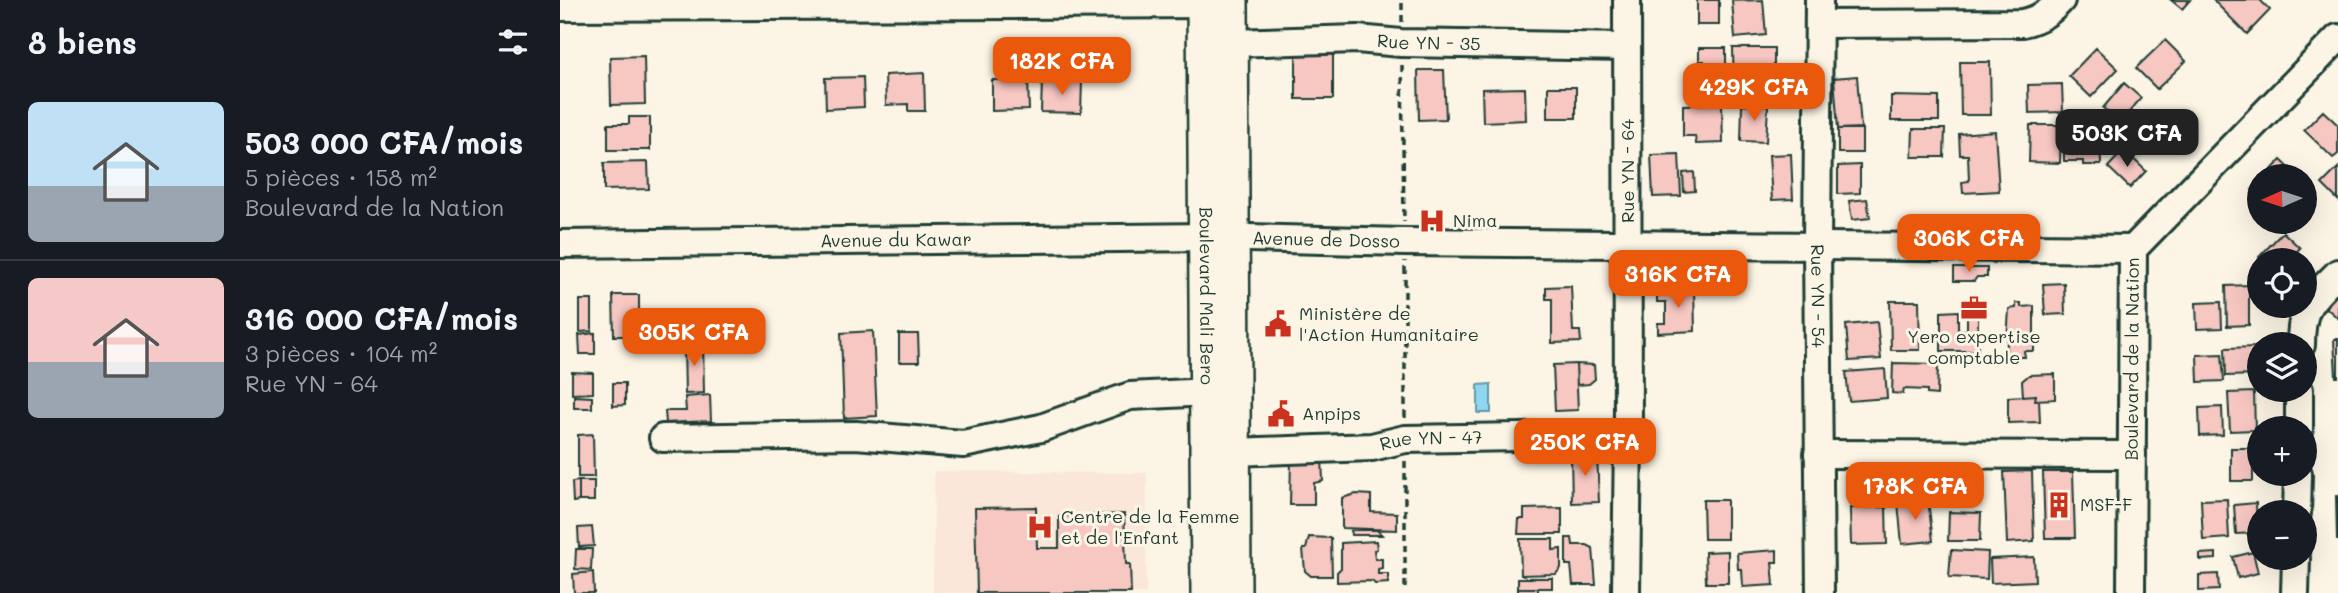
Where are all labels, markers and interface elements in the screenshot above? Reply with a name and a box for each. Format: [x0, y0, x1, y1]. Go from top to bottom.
text: 8 biens [28, 22, 137, 62]
icon: filters [494, 23, 532, 61]
street label: Rue YN - 35 [1376, 28, 1481, 55]
pin: 182K CFA [990, 38, 1134, 97]
text: 182K CFA [1009, 45, 1115, 75]
pin: 429K CFA [1682, 64, 1826, 123]
text: 429K CFA [1699, 71, 1809, 101]
pin: 503K CFA [2055, 110, 2199, 169]
text: 503K CFA [2072, 117, 2182, 147]
street label: Rue YN - 64 [1615, 119, 1639, 223]
text: 503 000 CFA/mois [245, 122, 524, 162]
icon: home [84, 130, 168, 214]
text: 5 pièces · 158 m² [245, 162, 437, 192]
north arrow [2247, 164, 2317, 234]
map controls [2247, 164, 2317, 570]
text: Boulevard de la Nation [245, 192, 504, 222]
hospital icon: Nima [1417, 206, 1447, 236]
street label: Boulevard Mali Bero [1194, 207, 1220, 385]
place label: Nima [1453, 208, 1497, 232]
pin: 306K CFA [1897, 215, 2041, 274]
text: 306K CFA [1913, 222, 2025, 252]
street label: Avenue de Dosso [1252, 225, 1400, 253]
street label: Avenue du Kawar [820, 227, 972, 252]
street label: Rue YN - 54 [1806, 244, 1831, 348]
button: locate [2247, 248, 2317, 318]
pin: 316K CFA [1606, 250, 1750, 310]
street label: Boulevard de la Nation [2119, 257, 2144, 461]
text: 316K CFA [1625, 258, 1731, 288]
office icon: Yero expertise comptable [1959, 293, 1989, 323]
text: 316 000 CFA/mois [245, 298, 518, 338]
place label: Ministère de l'Action Humanitaire [1299, 301, 1479, 346]
icon: home [84, 306, 168, 390]
pin: 305K CFA [622, 308, 766, 368]
public building icon: Ministère de l'Action Humanitaire [1263, 309, 1293, 339]
text: 305K CFA [639, 316, 749, 346]
place label: Yero expertise comptable [1907, 324, 2041, 369]
button: layers [2247, 332, 2317, 402]
text: 3 pièces · 104 m² [245, 338, 437, 368]
text: Rue YN - 64 [245, 368, 378, 398]
public building icon: Anpips [1266, 399, 1296, 429]
place label: Anpips [1302, 401, 1361, 425]
button: + [2247, 416, 2317, 486]
pin: 250K CFA [1513, 419, 1657, 478]
street label: Rue YN - 47 [1377, 425, 1483, 456]
text: 250K CFA [1530, 426, 1640, 456]
pin: 178K CFA [1843, 462, 1987, 522]
text: 178K CFA [1862, 470, 1968, 500]
building icon: MSF-F [2044, 490, 2074, 520]
place label: MSF-F [2080, 492, 2132, 516]
button: − [2247, 500, 2317, 570]
place label: Centre de la Femme et de l'Enfant [1061, 504, 1240, 549]
hospital icon: Centre de la Femme et de l'Enfant [1025, 512, 1055, 542]

